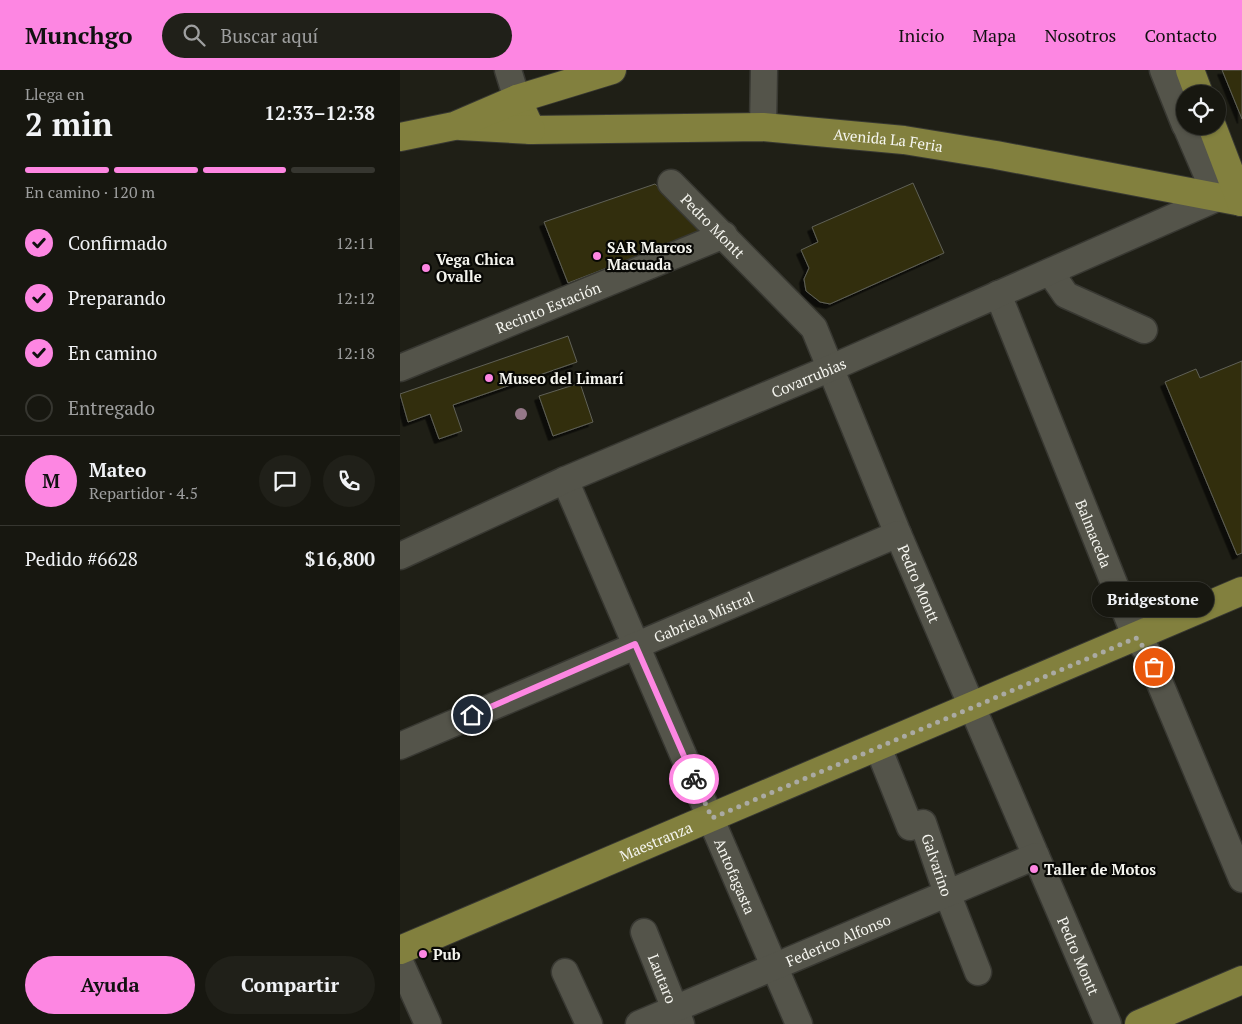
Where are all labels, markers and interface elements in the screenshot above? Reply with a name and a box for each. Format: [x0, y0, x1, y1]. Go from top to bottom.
search box [162, 13, 512, 58]
text: Munchgo [25, 19, 132, 51]
icon: search [180, 21, 208, 49]
text: Buscar aquí [220, 23, 318, 48]
text: Inicio [898, 23, 944, 47]
text: Mapa [972, 23, 1016, 47]
text: Nosotros [1044, 23, 1116, 47]
text: Contacto [1144, 23, 1217, 47]
text: Llega en [25, 83, 85, 105]
map controls [1176, 85, 1226, 135]
button: locate [1176, 85, 1226, 135]
text: 12:33–12:38 [264, 100, 375, 125]
text: 2 min [25, 103, 113, 145]
street label: Avenida La Feria [833, 124, 945, 156]
text: En camino · 120 m [25, 181, 155, 203]
street label: Pedro Montt [677, 189, 750, 263]
icon: check [25, 229, 53, 257]
text: Confirmado [68, 230, 167, 255]
text: 12:11 [336, 232, 375, 254]
place label: SAR Marcos Macuada [607, 237, 693, 274]
place label: Vega Chica Ovalle [436, 249, 515, 286]
marker: SAR Marcos Macuada [591, 250, 603, 262]
marker: Vega Chica Ovalle [420, 262, 432, 274]
street label: Recinto Estación [492, 277, 604, 338]
icon: check [25, 284, 53, 312]
text: Preparando [68, 285, 166, 310]
text: 12:12 [336, 287, 375, 309]
icon: check [25, 339, 53, 367]
text: En camino [68, 340, 157, 365]
text: 12:18 [336, 342, 375, 364]
street label: Covarrubias [768, 353, 849, 402]
place label: Museo del Limarí [499, 368, 624, 388]
marker: Museo del Limarí [483, 372, 495, 384]
text: Entregado [68, 395, 155, 420]
button: chat [259, 455, 311, 507]
button: phone [323, 455, 375, 507]
text: Mateo [89, 457, 146, 482]
text: M [42, 468, 60, 493]
text: Repartidor · 4.5 [89, 482, 198, 504]
street label: Balmaceda [1071, 496, 1117, 571]
street label: Pedro Montt [894, 541, 945, 626]
text: Pedido #6628 [25, 546, 138, 571]
text: $16,800 [305, 546, 375, 571]
callout: Bridgestone [1093, 582, 1215, 617]
street label: Gabriela Mistral [650, 587, 757, 647]
text: Bridgestone [1107, 588, 1199, 610]
pin [1133, 646, 1175, 688]
icon: bag [1140, 653, 1168, 681]
pin [451, 694, 493, 736]
icon: home [458, 701, 486, 729]
courier [669, 754, 719, 804]
icon: bike [680, 765, 708, 793]
street label: Maestranza [616, 816, 696, 865]
street label: Galvarino [917, 831, 957, 899]
street label: Antofagasta [710, 835, 761, 917]
place label: Taller de Motos [1044, 859, 1156, 879]
marker: Taller de Motos [1028, 863, 1040, 875]
street label: Federico Alfonso [782, 909, 893, 971]
street label: Pedro Montt [1053, 913, 1105, 998]
place label: Pub [433, 944, 461, 964]
marker: Pub [417, 948, 429, 960]
street label: Lautaro [644, 951, 682, 1006]
button: Ayuda [25, 956, 195, 1014]
button: Compartir [205, 956, 375, 1014]

